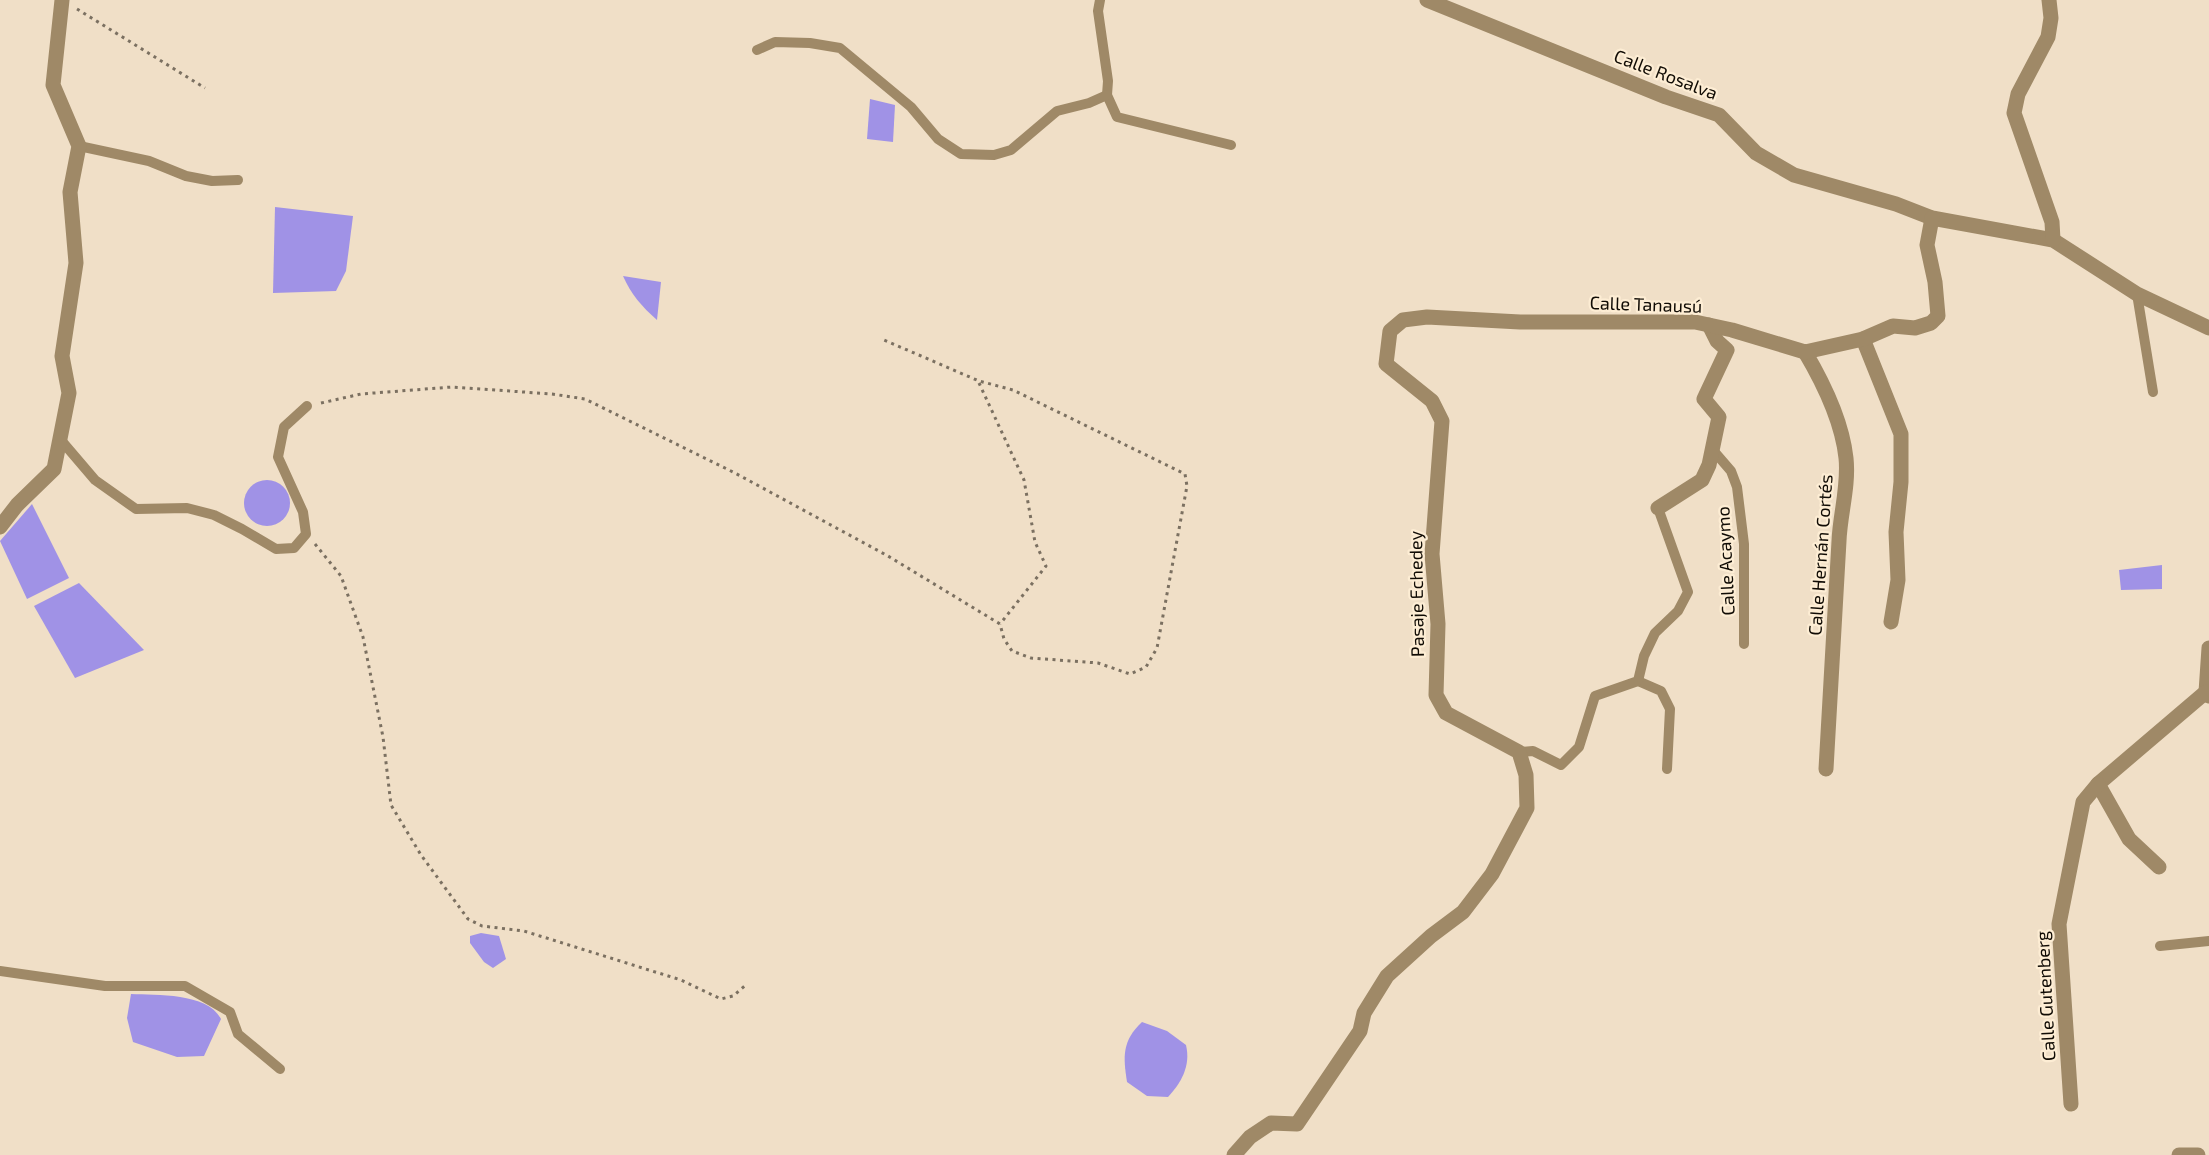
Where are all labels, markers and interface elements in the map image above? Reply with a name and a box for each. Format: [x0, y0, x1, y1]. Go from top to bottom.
street label: Calle Rosalva [1611, 44, 1721, 104]
street label: Calle Tanausú [1589, 291, 1703, 317]
street label: Calle Hernán Cortés [1803, 474, 1837, 636]
street label: Calle Acaymo [1711, 506, 1739, 616]
street label: Pasaje Echedey [1404, 530, 1428, 657]
street label: Calle Gutenberg [2031, 930, 2059, 1062]

